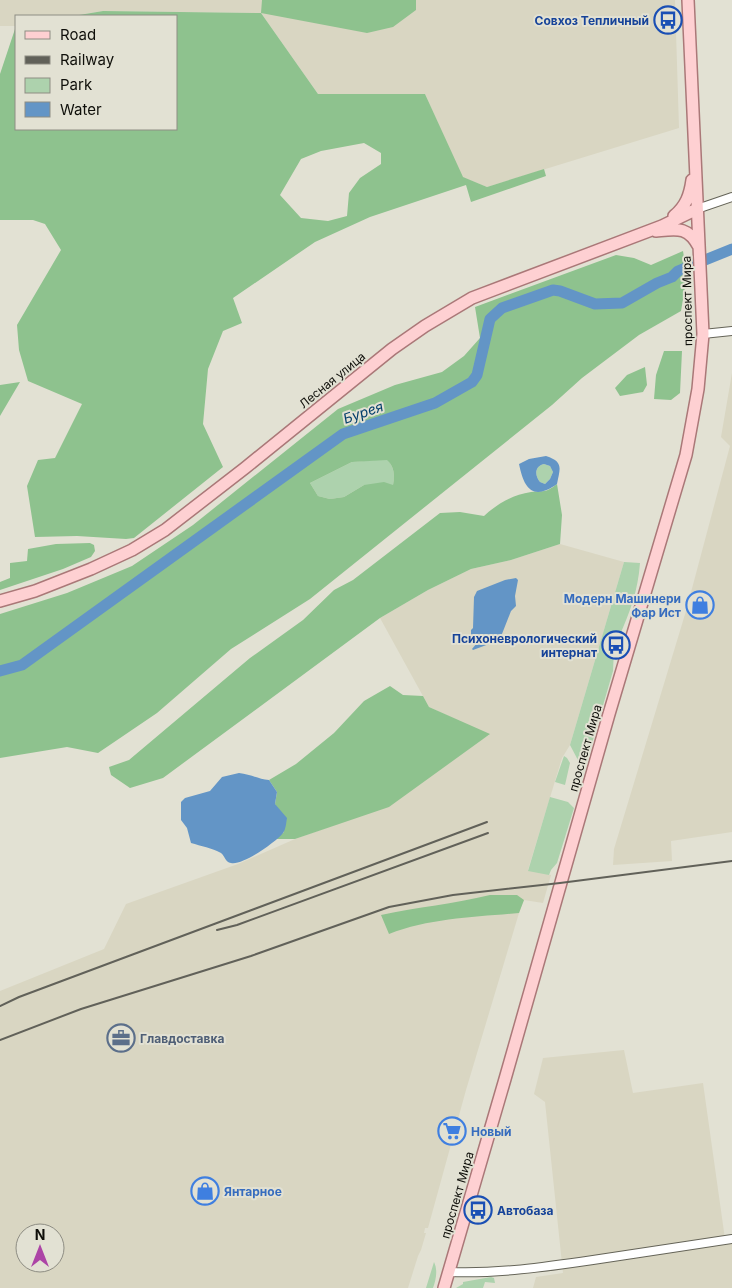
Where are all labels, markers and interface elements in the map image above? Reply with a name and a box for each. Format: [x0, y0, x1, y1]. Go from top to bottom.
bus stop icon: Совхоз Тепличный [653, 5, 683, 35]
place label: Совхоз Тепличный [535, 13, 649, 28]
legend [15, 15, 178, 130]
text: Road [60, 25, 96, 44]
text: Railway [60, 50, 115, 69]
text: Park [60, 75, 93, 94]
text: Water [60, 100, 102, 119]
street label: проспект Мира [679, 256, 695, 346]
street label: Лесная улица [296, 349, 368, 411]
water label: Бурея [341, 397, 386, 427]
shop icon: Модерн Машинери Фар Ист [685, 590, 715, 620]
place label: Модерн Машинери Фар Ист [564, 591, 681, 620]
bus stop icon: Психоневрологический интернат [601, 630, 631, 660]
place label: Психоневрологический интернат [452, 631, 597, 660]
street label: проспект Мира [565, 703, 605, 793]
office icon: Главдоставка [106, 1023, 136, 1053]
place label: Главдоставка [140, 1031, 224, 1046]
supermarket icon: Новый [437, 1116, 467, 1146]
place label: Новый [471, 1124, 511, 1139]
street label: проспект Мира [437, 1150, 477, 1240]
shop icon: Янтарное [190, 1176, 220, 1206]
place label: Янтарное [224, 1184, 282, 1199]
bus stop icon: Автобаза [463, 1195, 493, 1225]
place label: Автобаза [497, 1203, 554, 1218]
north arrow [15, 1223, 65, 1273]
text: N [35, 1226, 45, 1243]

